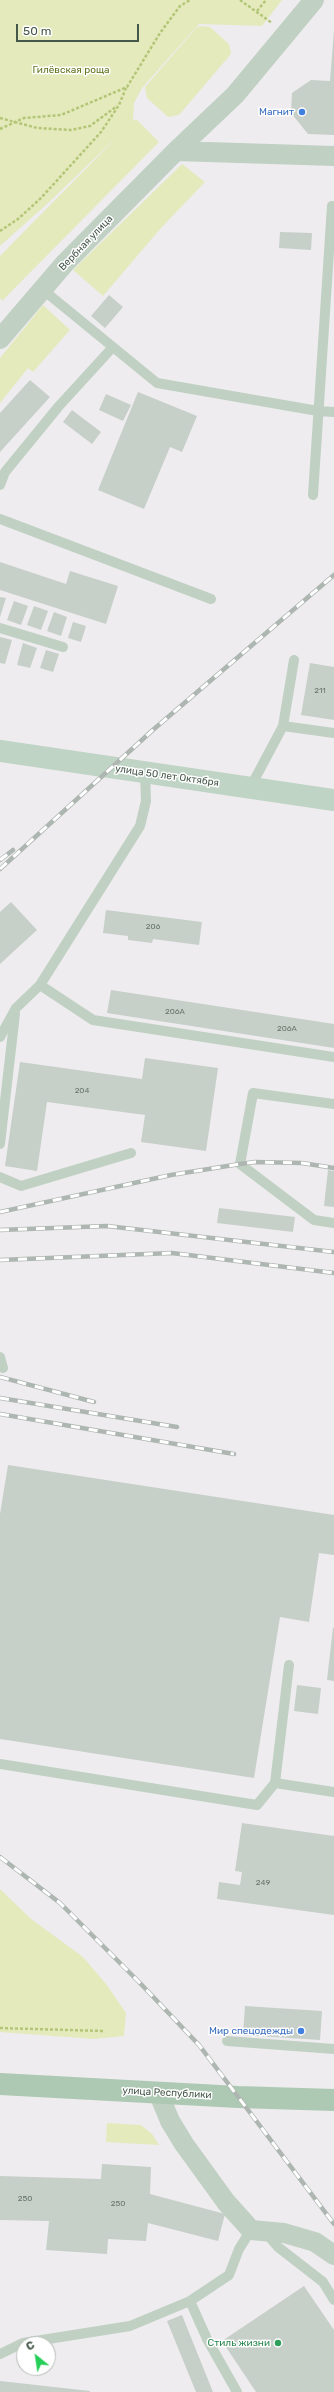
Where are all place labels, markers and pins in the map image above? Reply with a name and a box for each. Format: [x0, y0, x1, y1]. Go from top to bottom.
place label: Магнит [259, 106, 294, 118]
marker: Магнит [297, 107, 307, 117]
place label: Мир спецодежды [209, 2025, 293, 2037]
marker: Мир спецодежды [296, 2026, 306, 2036]
place label: Стиль жизни [207, 2337, 270, 2349]
marker: Стиль жизни [273, 2338, 283, 2348]

